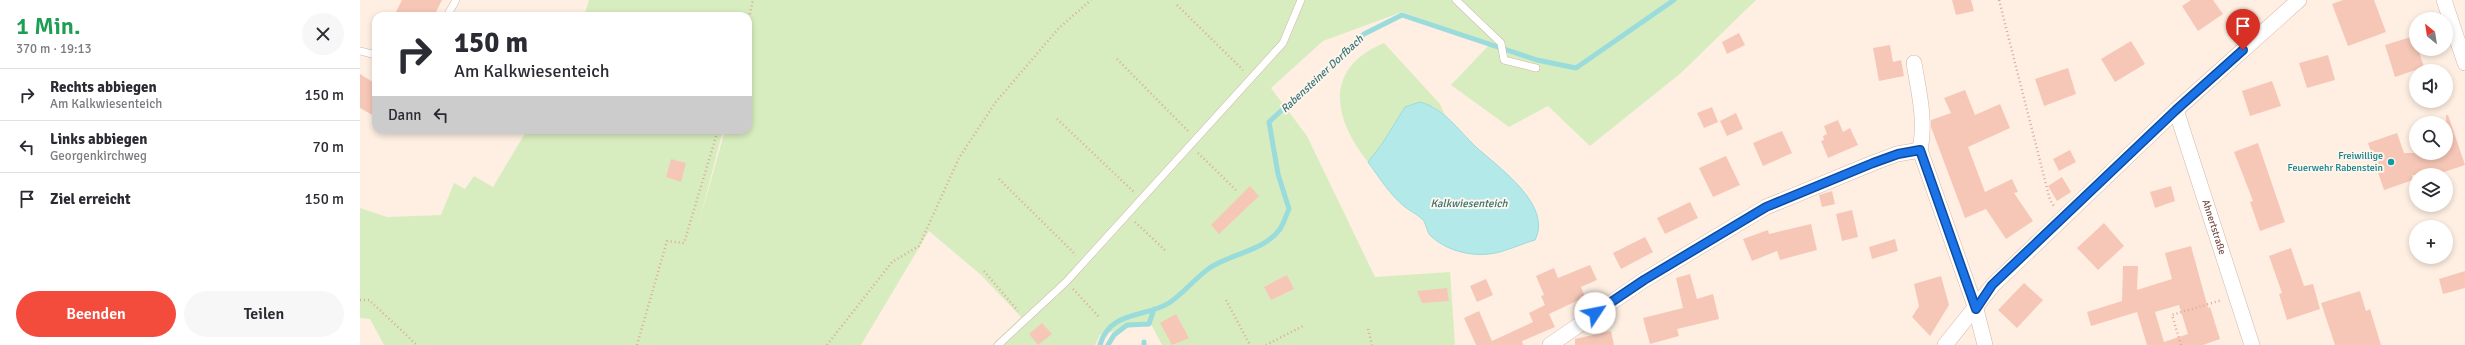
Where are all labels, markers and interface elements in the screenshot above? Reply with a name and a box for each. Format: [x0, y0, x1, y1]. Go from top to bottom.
pin [2226, 9, 2260, 50]
text: 1 Min. [16, 11, 81, 41]
north arrow [2409, 12, 2453, 56]
map controls [2409, 12, 2453, 264]
button: close [302, 13, 344, 55]
icon: arrive [2232, 15, 2254, 37]
text: 150 m [454, 26, 528, 60]
icon: right [388, 28, 440, 80]
water label: Rabensteiner Dorfbach [1278, 32, 1367, 116]
text: 370 m · 19:13 [16, 41, 92, 57]
text: Am Kalkwiesenteich [454, 60, 610, 82]
button: sound [2409, 64, 2453, 108]
text: Rechts abbiegen [50, 78, 157, 96]
icon: right [16, 84, 38, 106]
text: 150 m [304, 86, 344, 104]
text: Am Kalkwiesenteich [50, 96, 162, 112]
icon: left [430, 104, 452, 126]
text: Dann [388, 106, 422, 124]
button: search [2409, 116, 2453, 160]
text: Links abbiegen [50, 130, 147, 148]
icon: left [16, 136, 38, 158]
text: 70 m [313, 138, 344, 156]
text: Georgenkirchweg [50, 148, 147, 164]
place label: Freiwillige Feuerwehr Rabenstein [2288, 150, 2383, 174]
marker: Freiwillige Feuerwehr Rabenstein [2386, 157, 2396, 167]
button: layers [2409, 168, 2453, 212]
icon: arrive [16, 188, 38, 210]
text: Ziel erreicht [50, 190, 131, 208]
text: 150 m [304, 190, 344, 208]
water label: Kalkwiesenteich [1430, 197, 1509, 210]
street label: Ahnertstraße [2199, 198, 2228, 256]
button: + [2409, 220, 2453, 264]
button: Beenden [16, 291, 176, 337]
button: Teilen [184, 291, 344, 337]
position arrow [1574, 292, 1616, 334]

